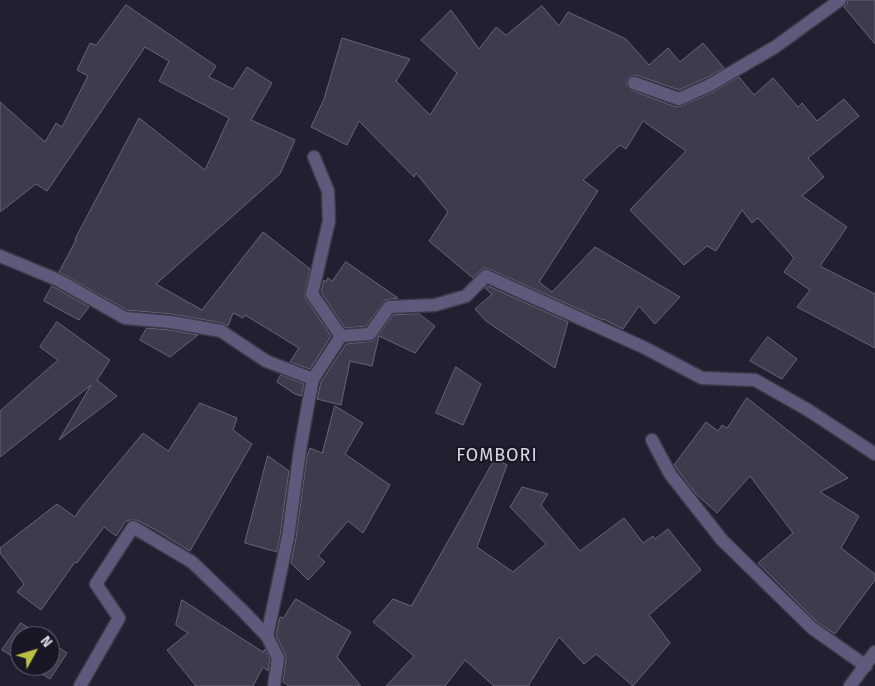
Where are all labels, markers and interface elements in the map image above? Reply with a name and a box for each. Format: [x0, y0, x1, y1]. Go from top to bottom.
district label: FOMBORI [455, 445, 539, 467]
north arrow [10, 626, 60, 676]
text: N [37, 633, 56, 651]

